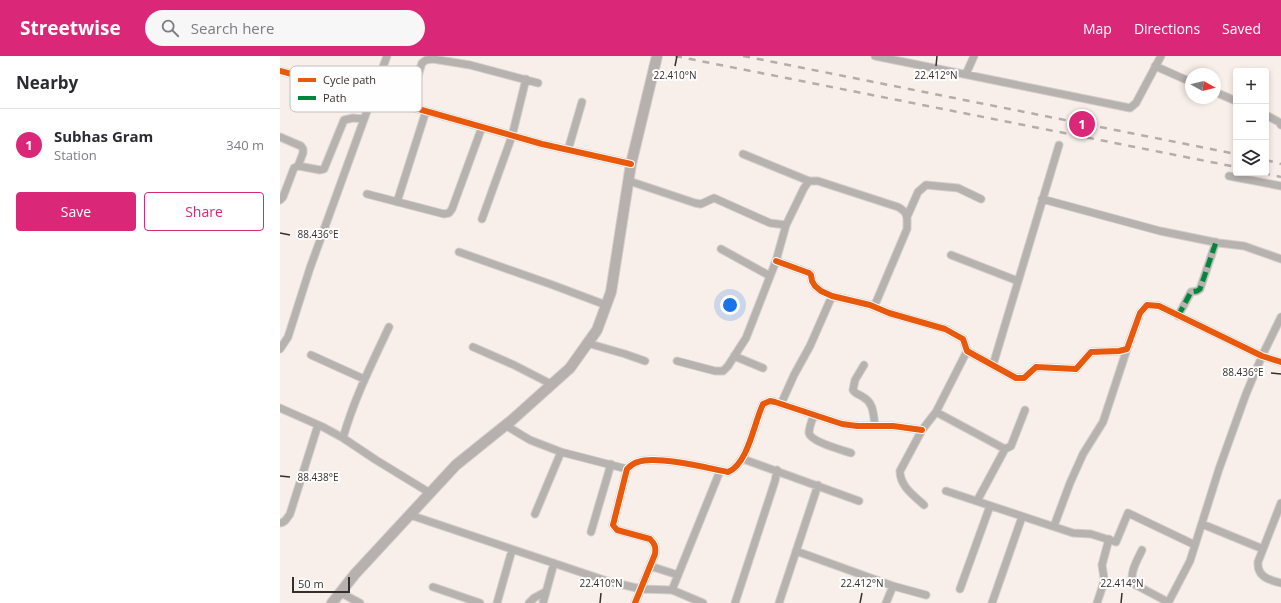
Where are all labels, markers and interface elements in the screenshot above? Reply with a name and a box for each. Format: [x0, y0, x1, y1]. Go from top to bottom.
search box [145, 10, 425, 46]
text: Streetwise [20, 15, 121, 41]
icon: search [159, 17, 181, 39]
text: Search here [191, 18, 274, 38]
text: Map [1083, 19, 1112, 38]
text: Directions [1134, 19, 1200, 38]
text: Saved [1222, 19, 1261, 38]
legend [290, 66, 422, 112]
text: 22.410°N [653, 68, 697, 82]
text: 22.412°N [914, 68, 958, 82]
north arrow [1185, 68, 1221, 104]
map controls [1233, 68, 1269, 176]
button: + [1233, 68, 1269, 104]
text: Nearby [16, 71, 78, 94]
text: Cycle path [323, 72, 376, 87]
text: Path [323, 90, 346, 105]
button: − [1233, 104, 1269, 140]
pin: 1 [1069, 109, 1095, 139]
text: Subhas Gram [54, 126, 153, 146]
text: 1 [25, 136, 33, 154]
text: 340 m [226, 136, 264, 154]
button: layers [1233, 140, 1269, 176]
text: Station [54, 146, 97, 164]
button: Save [16, 192, 136, 231]
button: Share [144, 192, 264, 231]
text: 88.436°E [297, 227, 339, 241]
your location [720, 295, 740, 315]
text: 88.436°E [1222, 365, 1264, 379]
text: 88.438°E [297, 470, 339, 484]
scale bar [292, 575, 350, 594]
text: 50 m [298, 576, 324, 591]
text: 22.410°N [579, 576, 623, 590]
text: 22.412°N [840, 576, 884, 590]
text: 22.414°N [1100, 576, 1144, 590]

